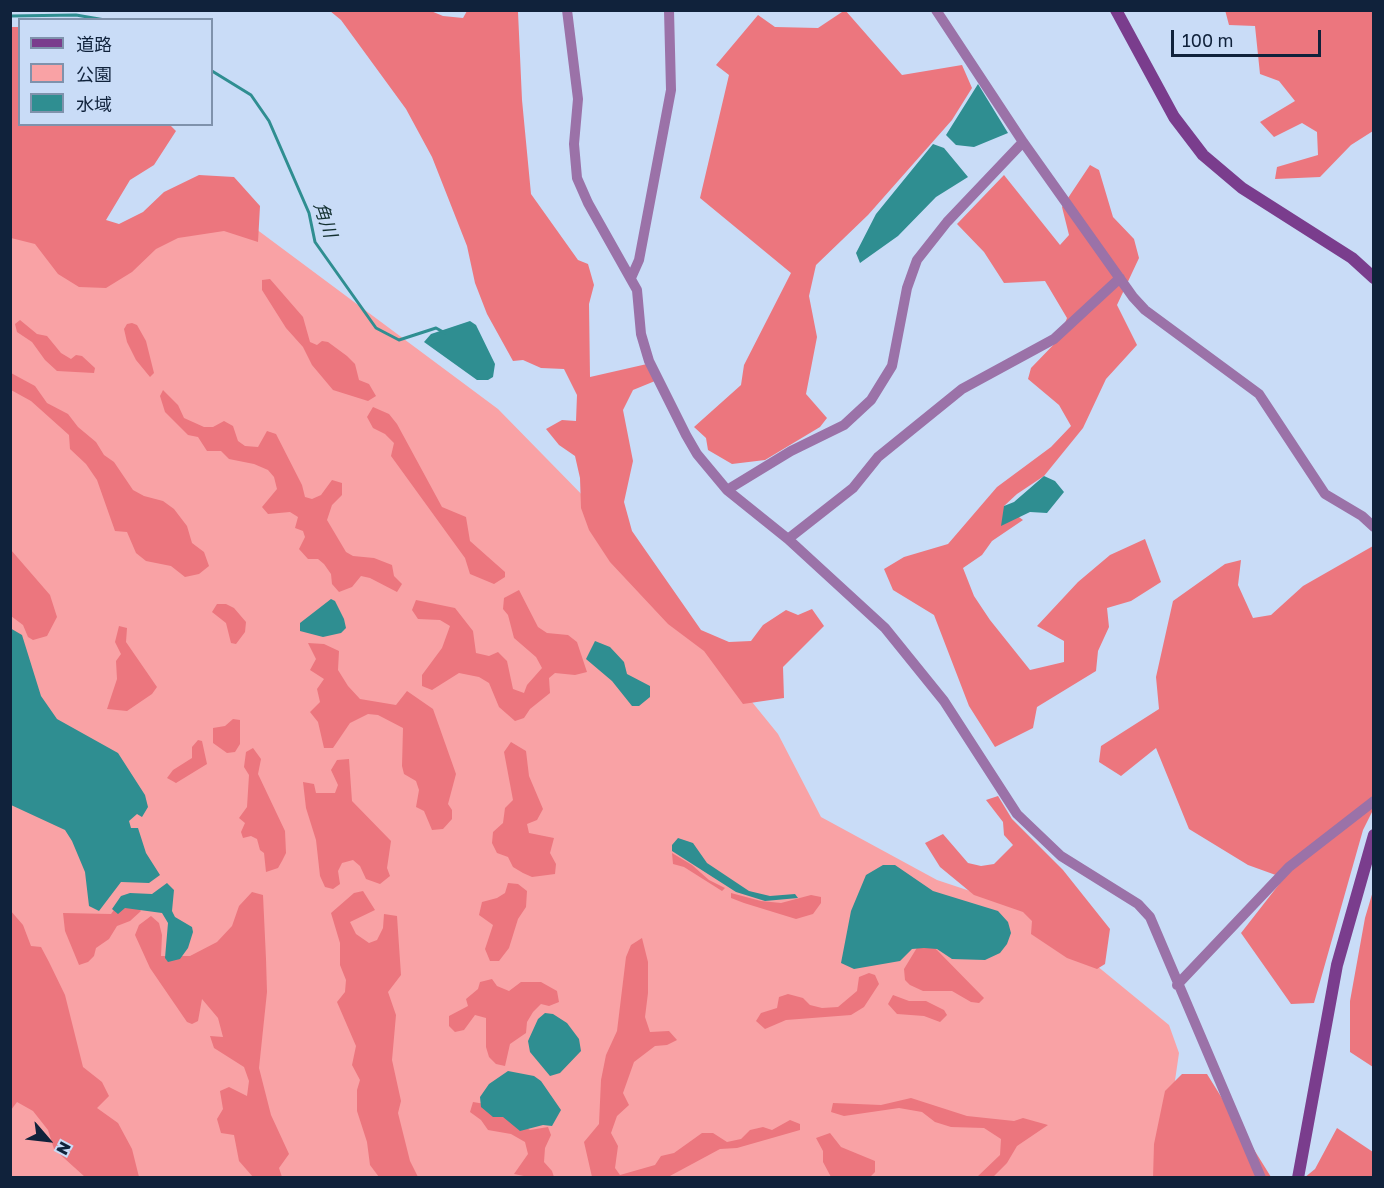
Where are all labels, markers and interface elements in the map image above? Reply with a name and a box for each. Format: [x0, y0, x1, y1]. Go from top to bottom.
legend [18, 18, 213, 126]
scale bar [1174, 18, 1324, 56]
text: 100 m [1182, 29, 1233, 51]
text: 道路 [76, 33, 112, 55]
text: 公園 [76, 63, 112, 85]
text: 水域 [76, 93, 112, 115]
water label: 角川 [309, 199, 341, 241]
north arrow [18, 1110, 78, 1170]
text: N [52, 1138, 76, 1159]

